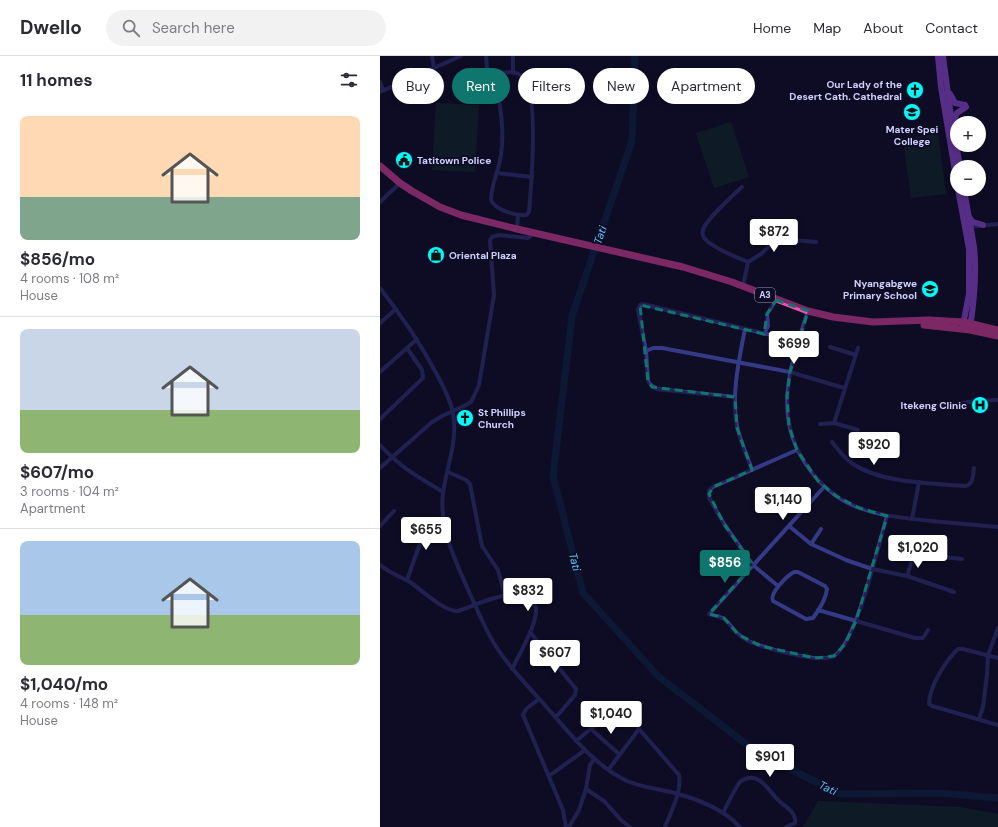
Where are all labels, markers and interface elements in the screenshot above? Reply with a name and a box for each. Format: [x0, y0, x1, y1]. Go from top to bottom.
search box [106, 10, 386, 46]
text: Dwello [20, 15, 82, 40]
icon: search [120, 17, 142, 39]
text: Search here [152, 18, 235, 38]
text: Home [753, 19, 791, 37]
text: Map [813, 19, 841, 37]
text: About [863, 19, 903, 37]
text: Contact [925, 19, 978, 37]
chip: Buy [392, 68, 444, 104]
chip: Rent [452, 68, 510, 104]
chip: Filters [518, 68, 585, 104]
chip: New [593, 68, 649, 104]
chip: Apartment [657, 68, 755, 104]
text: 11 homes [20, 69, 93, 91]
icon: filters [338, 69, 360, 91]
place label: Our Lady of the Desert Cath. Cathedral [789, 78, 902, 103]
church icon: Our Lady of the Desert Cath. Cathedral [905, 80, 925, 100]
school or university icon: Mater Spei College [902, 102, 922, 122]
map controls [950, 116, 986, 196]
button: + [950, 116, 986, 152]
place label: Mater Spei College [886, 123, 939, 148]
icon: home [154, 142, 226, 214]
public building icon: Tatitown Police [394, 150, 414, 170]
place label: Tatitown Police [417, 154, 491, 167]
button: − [950, 160, 986, 196]
pin: $872 [750, 219, 798, 253]
text: $872 [759, 223, 789, 240]
water label: Tati [590, 224, 610, 246]
shop icon: Oriental Plaza [426, 245, 446, 265]
text: $856/mo [20, 248, 95, 270]
place label: Oriental Plaza [449, 249, 517, 262]
text: 4 rooms · 108 m² [20, 270, 119, 287]
place label: Nyangabgwe Primary School [843, 277, 917, 302]
school or university icon: Nyangabgwe Primary School [920, 279, 940, 299]
text: House [20, 287, 58, 304]
road number: A3 [755, 288, 775, 302]
pin: $699 [770, 331, 818, 365]
text: $699 [778, 335, 810, 352]
icon: home [154, 355, 226, 427]
hospital icon: Itekeng Clinic [970, 395, 990, 415]
place label: Itekeng Clinic [900, 399, 967, 412]
place label: St Phillips Church [478, 406, 526, 431]
church icon: St Phillips Church [455, 408, 475, 428]
pin: $920 [850, 432, 898, 466]
text: $920 [858, 436, 890, 453]
text: $607/mo [20, 461, 94, 483]
text: 3 rooms · 104 m² [20, 483, 119, 500]
pin: $1,140 [750, 487, 816, 521]
text: $1,140 [764, 491, 802, 508]
text: Apartment [20, 500, 85, 517]
pin: $655 [402, 517, 450, 551]
text: $655 [410, 521, 442, 538]
pin: $1,020 [885, 535, 951, 569]
text: $1,020 [897, 539, 939, 556]
pin: $856 [701, 550, 749, 584]
water label: Tati [566, 551, 584, 573]
text: $856 [709, 554, 741, 571]
icon: home [154, 567, 226, 639]
pin: $832 [504, 578, 552, 612]
text: $832 [512, 582, 544, 599]
pin: $607 [531, 640, 579, 674]
text: $607 [539, 644, 571, 661]
text: $1,040/mo [20, 673, 108, 695]
text: 4 rooms · 148 m² [20, 695, 118, 712]
pin: $1,040 [578, 701, 644, 735]
text: $1,040 [590, 705, 632, 722]
text: House [20, 712, 58, 729]
pin: $901 [746, 744, 794, 778]
text: $901 [755, 748, 785, 765]
water label: Tati [817, 778, 840, 798]

